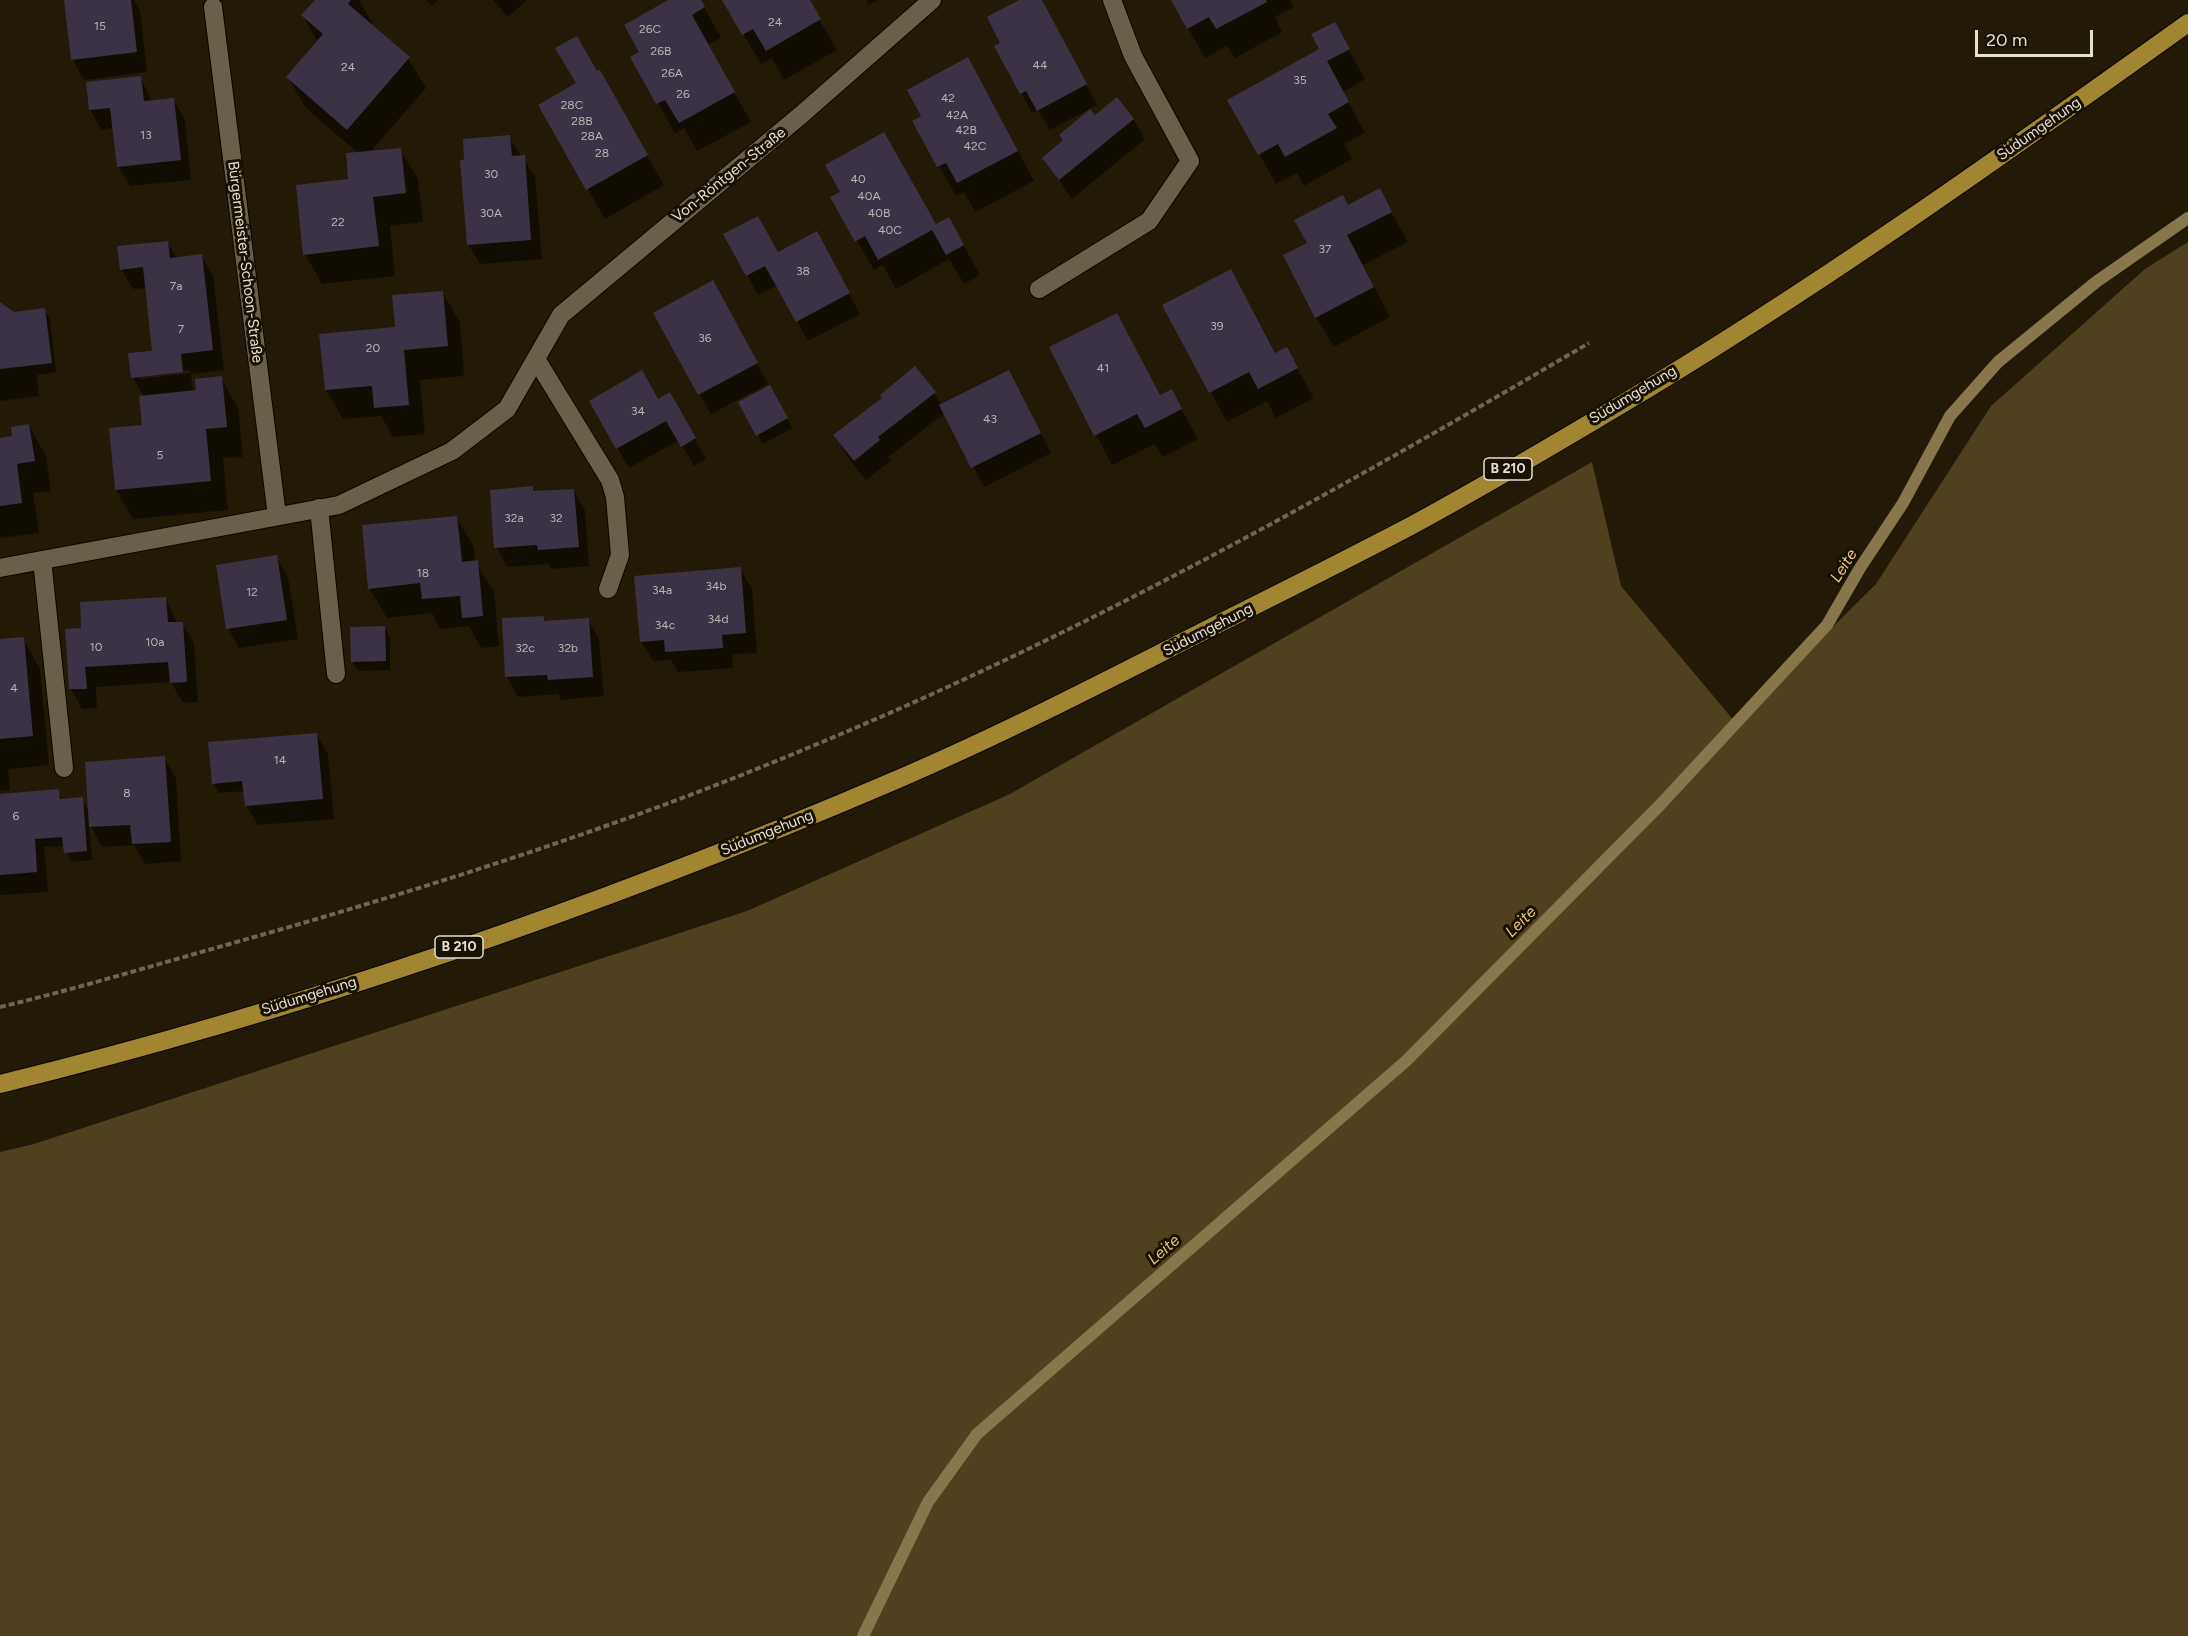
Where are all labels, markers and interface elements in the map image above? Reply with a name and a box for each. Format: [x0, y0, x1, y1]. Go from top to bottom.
house number: 24 [768, 15, 782, 29]
scale bar [1978, 18, 2096, 56]
house number: 15 [94, 19, 106, 33]
house number: 26C [639, 22, 661, 36]
text: 20 m [1986, 29, 2027, 51]
house number: 26B [651, 44, 671, 58]
house number: 44 [1033, 58, 1047, 72]
house number: 24 [341, 60, 355, 74]
house number: 26A [661, 66, 683, 80]
house number: 35 [1293, 73, 1307, 87]
house number: 26 [676, 87, 690, 101]
house number: 42 [941, 91, 955, 105]
street label: Südumgehung [1994, 93, 2084, 165]
house number: 28C [561, 98, 583, 112]
house number: 42A [946, 108, 968, 122]
house number: 28B [571, 114, 593, 128]
house number: 42B [955, 123, 977, 137]
street label: Von-Röntgen-Straße [669, 124, 789, 226]
house number: 13 [140, 128, 152, 142]
house number: 28A [581, 129, 603, 143]
house number: 42C [964, 139, 986, 153]
house number: 28 [595, 146, 609, 160]
street label: Bürgermeister-Schoon-Straße [224, 160, 266, 364]
house number: 30 [484, 167, 498, 181]
house number: 40 [850, 172, 866, 186]
house number: 40A [857, 189, 881, 203]
house number: 30A [480, 206, 502, 220]
house number: 40B [868, 206, 890, 220]
house number: 22 [331, 215, 345, 229]
house number: 40C [878, 223, 902, 237]
house number: 37 [1319, 242, 1331, 256]
house number: 38 [796, 264, 810, 278]
house number: 7a [170, 279, 182, 293]
house number: 39 [1210, 319, 1224, 333]
house number: 7 [178, 322, 184, 336]
house number: 36 [698, 331, 712, 345]
house number: 20 [366, 341, 380, 355]
house number: 41 [1097, 361, 1109, 375]
street label: Südumgehung [1586, 362, 1680, 428]
house number: 34 [631, 404, 645, 418]
house number: 43 [983, 412, 997, 426]
house number: 5 [157, 448, 163, 462]
road number: B 210 [1484, 458, 1532, 480]
house number: 32a [504, 511, 524, 525]
house number: 32 [549, 511, 563, 525]
water label: Leite [1826, 546, 1862, 586]
house number: 18 [417, 566, 429, 580]
house number: 34b [705, 579, 727, 593]
house number: 34a [652, 583, 672, 597]
house number: 12 [246, 585, 258, 599]
street label: Südumgehung [1160, 600, 1256, 660]
house number: 34d [707, 612, 729, 626]
house number: 34c [655, 618, 675, 632]
house number: 10a [146, 635, 164, 649]
house number: 10 [90, 640, 102, 654]
house number: 32c [515, 641, 535, 655]
house number: 32b [558, 641, 578, 655]
house number: 4 [10, 681, 18, 695]
house number: 14 [274, 753, 286, 767]
house number: 8 [123, 786, 131, 800]
street label: Südumgehung [718, 806, 816, 860]
house number: 6 [13, 809, 19, 823]
water label: Leite [1502, 903, 1540, 941]
road number: B 210 [435, 936, 483, 958]
street label: Südumgehung [259, 973, 359, 1019]
water label: Leite [1144, 1231, 1184, 1269]

